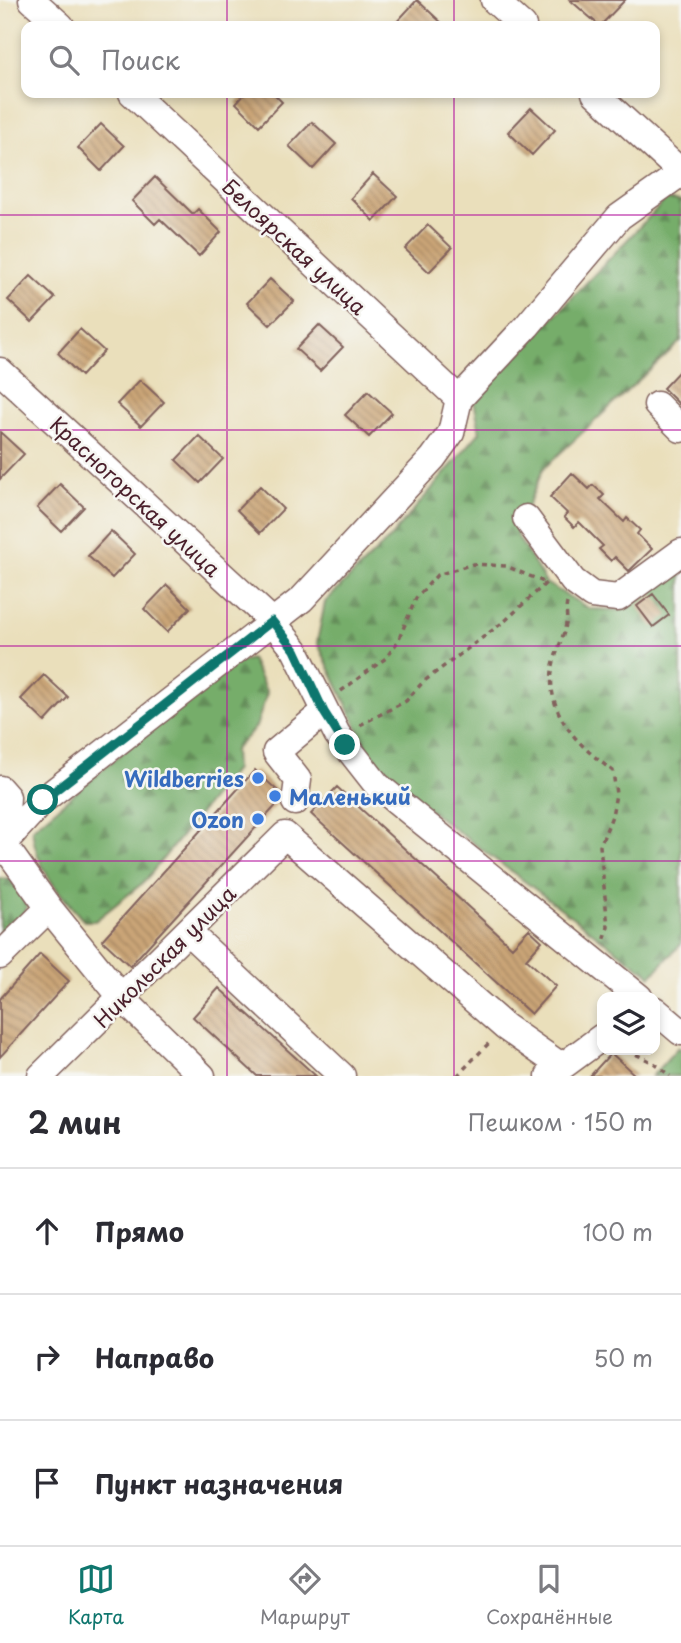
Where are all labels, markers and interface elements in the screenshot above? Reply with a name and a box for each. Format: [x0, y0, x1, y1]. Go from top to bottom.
search box [21, 21, 660, 98]
text: Поиск [101, 40, 180, 79]
icon: search [45, 41, 83, 79]
street label: Белоярская улица [215, 170, 375, 322]
street label: Красногорская улица [44, 408, 229, 584]
route end [329, 729, 360, 760]
place label: Wildberries [124, 762, 244, 794]
marker: Wildberries [250, 770, 266, 786]
place label: Маленький [289, 780, 411, 812]
route start [27, 784, 58, 815]
marker: Маленький [267, 788, 283, 804]
place label: Ozon [191, 803, 244, 835]
marker: Ozon [250, 811, 266, 827]
street label: Никольская улица [86, 877, 243, 1034]
map controls [597, 992, 660, 1055]
button: layers [597, 992, 660, 1055]
text: 2 мин [28, 1099, 122, 1144]
text: Пешком · 150 m [468, 1104, 653, 1139]
icon: ahead [28, 1212, 66, 1250]
text: Прямо [95, 1212, 184, 1251]
text: 100 m [583, 1214, 653, 1249]
icon: right [28, 1338, 66, 1376]
text: Направо [95, 1338, 214, 1377]
text: 50 m [593, 1340, 653, 1375]
icon: arrive [28, 1464, 66, 1502]
text: Пункт назначения [95, 1464, 343, 1503]
tab: Карта [68, 1560, 124, 1630]
tab: Маршрут [260, 1560, 350, 1630]
tab: Сохранённые [486, 1560, 613, 1630]

